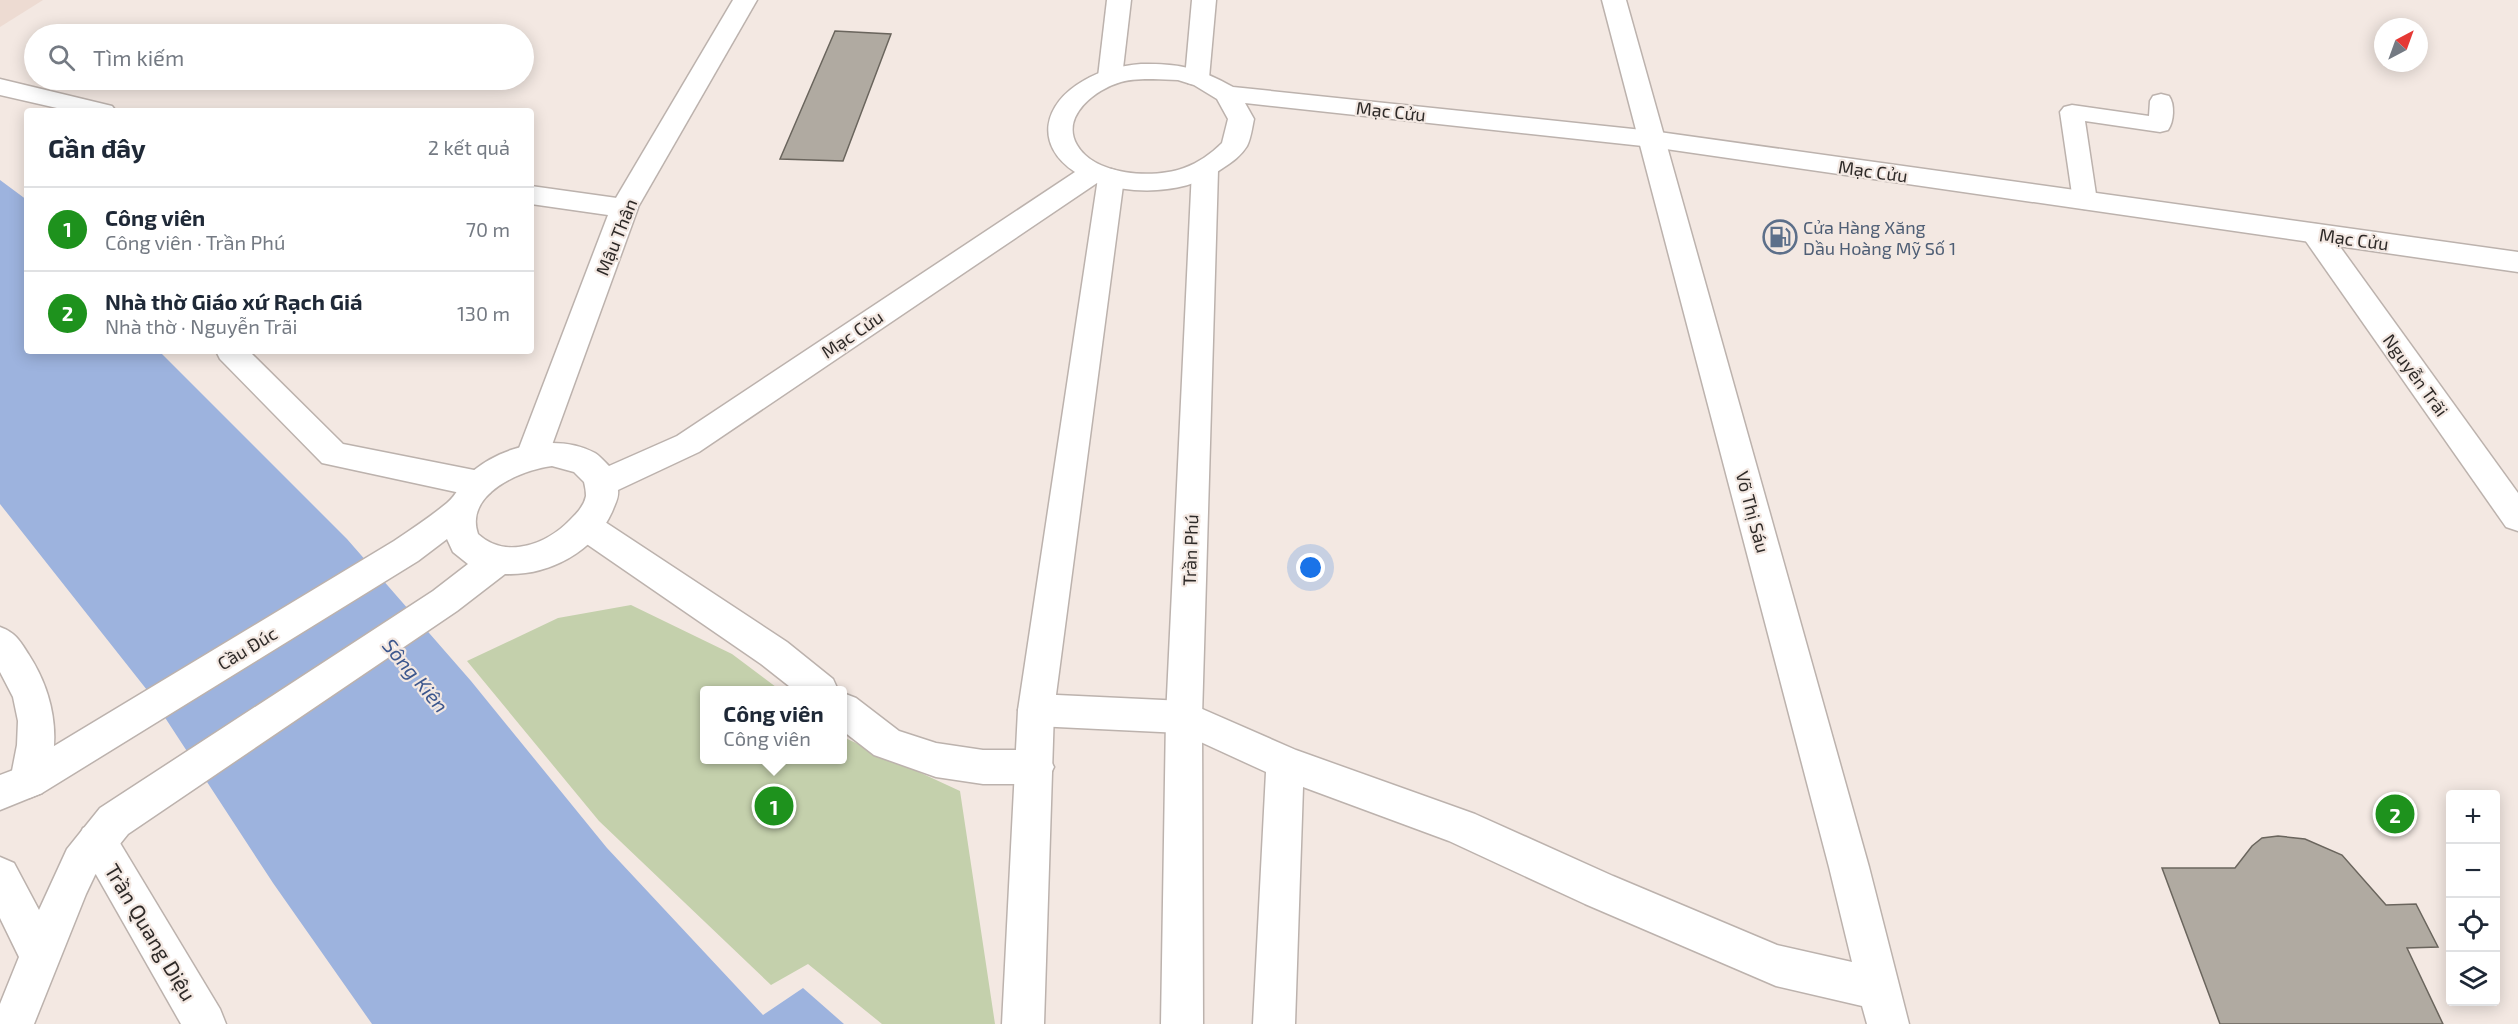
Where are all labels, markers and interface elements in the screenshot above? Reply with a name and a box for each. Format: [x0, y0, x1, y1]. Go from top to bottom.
north arrow [2374, 18, 2428, 72]
search box [24, 24, 534, 90]
icon: search [45, 41, 78, 74]
text: Tìm kiếm [93, 44, 184, 70]
street label: Mạc Cửu [1355, 96, 1427, 126]
text: Gần đây [48, 132, 146, 163]
text: 2 kết quả [428, 135, 510, 159]
street label: Mạc Cửu [1837, 155, 1909, 187]
street label: Mậu Thân [591, 195, 641, 279]
text: Công viên [105, 204, 205, 230]
place label: Cửa Hàng Xăng Dầu Hoàng Mỹ Số 1 [1803, 216, 1956, 259]
text: 1 [63, 217, 72, 241]
text: 70 m [466, 217, 510, 241]
fuel station icon: Cửa Hàng Xăng Dầu Hoàng Mỹ Số 1 [1762, 219, 1798, 255]
street label: Mạc Cửu [2318, 223, 2390, 255]
text: Công viên · Trần Phú [105, 230, 285, 254]
text: Nhà thờ Giáo xứ Rạch Giá [105, 288, 363, 314]
text: 2 [62, 301, 73, 325]
text: 130 m [457, 301, 510, 325]
street label: Mạc Cửu [817, 305, 887, 363]
text: Nhà thờ · Nguyễn Trãi [105, 314, 297, 338]
street label: Nguyễn Trãi [2379, 330, 2453, 420]
street label: Võ Thị Sáu [1732, 469, 1774, 555]
street label: Trần Phú [1178, 514, 1202, 586]
your location [1296, 553, 1325, 582]
street label: Cầu Đúc [213, 622, 281, 674]
water label: Sông Kiên [378, 633, 454, 717]
popup [700, 686, 847, 764]
text: Công viên [723, 700, 824, 726]
text: Công viên [723, 726, 811, 750]
pin: 1 [754, 784, 794, 828]
map controls [2446, 790, 2500, 1006]
button: + [2446, 790, 2500, 844]
pin: 2 [2376, 792, 2414, 836]
button: − [2446, 844, 2500, 898]
street label: Trần Quang Diệu [99, 859, 202, 1006]
button: locate [2446, 898, 2500, 952]
button: layers [2446, 952, 2500, 1006]

